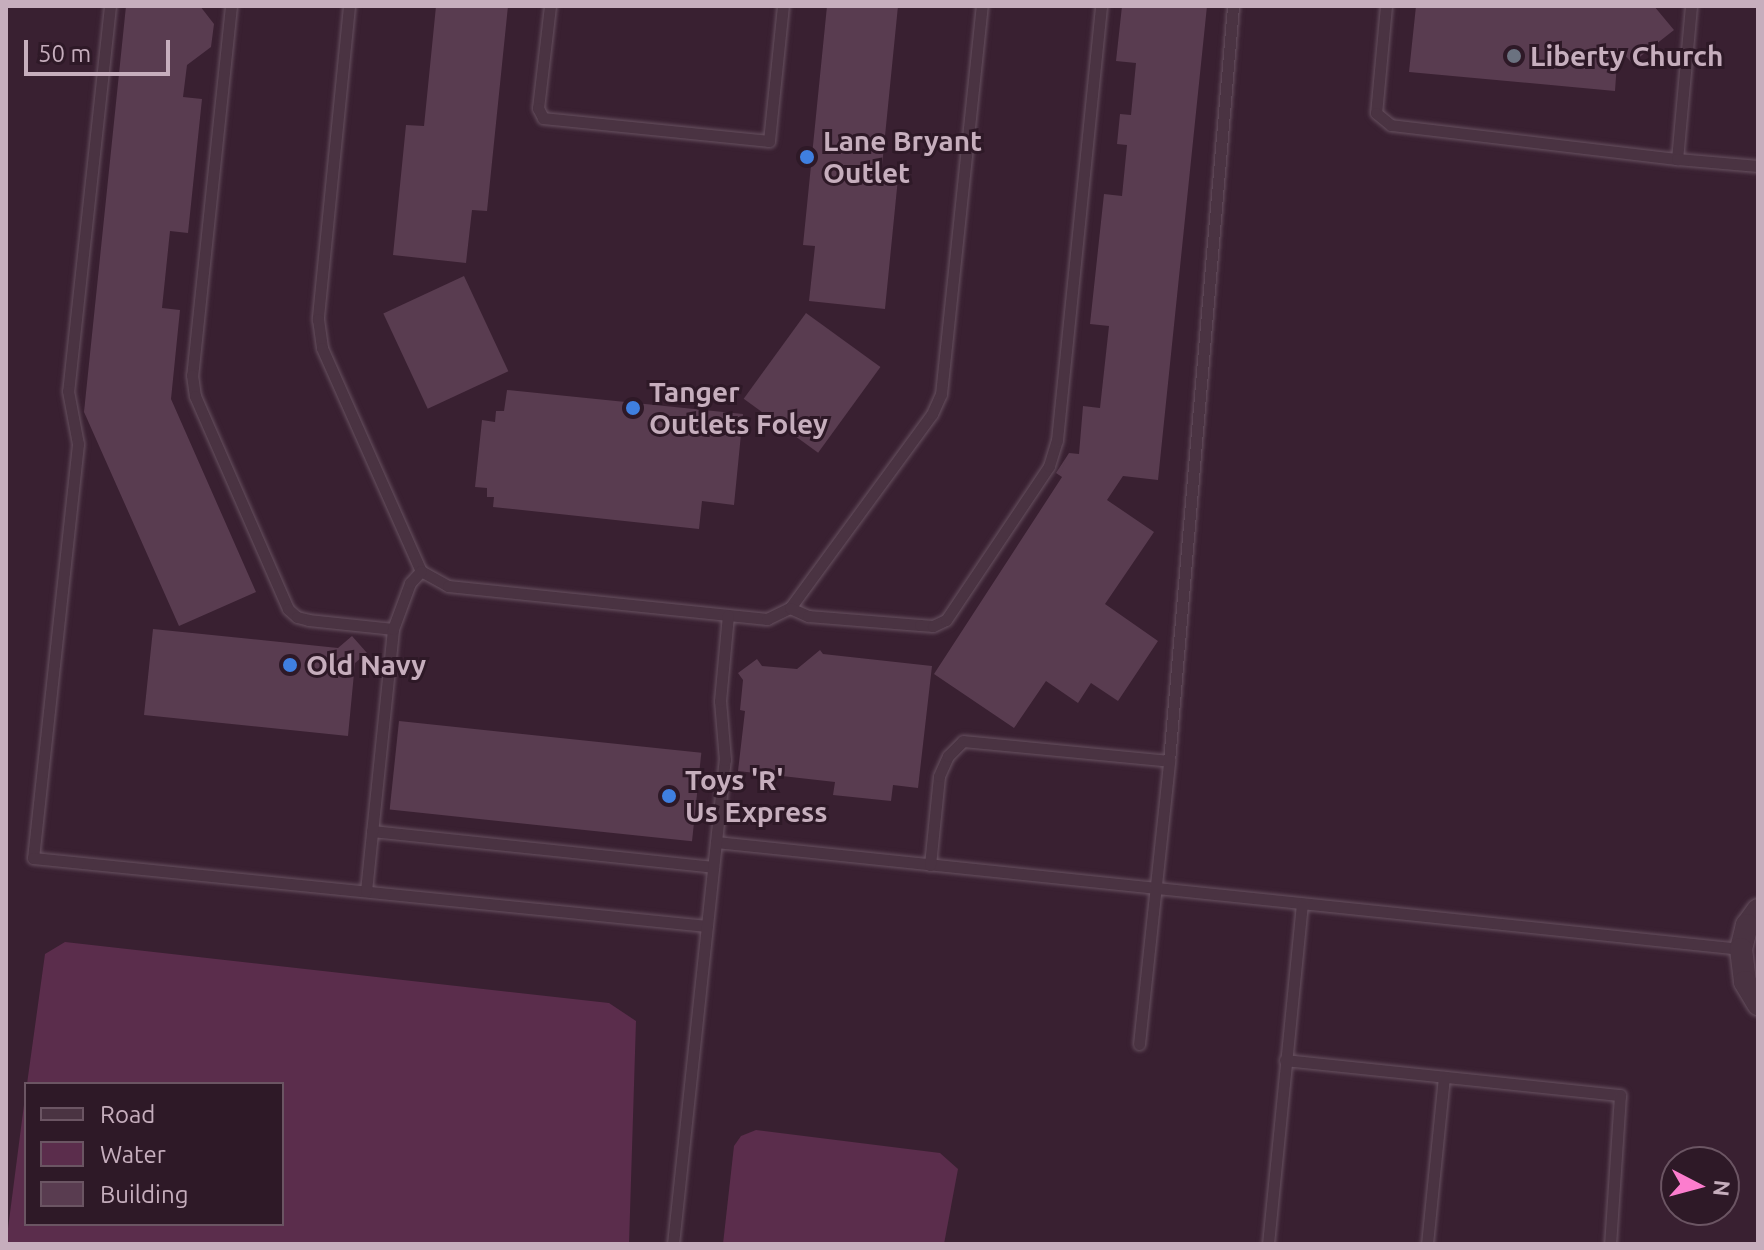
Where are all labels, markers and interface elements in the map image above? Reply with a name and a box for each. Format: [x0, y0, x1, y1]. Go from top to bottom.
scale bar [28, 24, 174, 74]
place label: Liberty Church [1530, 39, 1723, 73]
text: 50 m [38, 40, 91, 67]
marker: Liberty Church [1505, 47, 1523, 65]
place label: Lane Bryant Outlet [823, 124, 982, 190]
marker: Lane Bryant Outlet [798, 148, 816, 166]
place label: Tanger Outlets Foley [649, 375, 828, 441]
marker: Tanger Outlets Foley [624, 399, 642, 417]
place label: Old Navy [306, 648, 426, 682]
marker: Old Navy [281, 656, 299, 674]
place label: Toys 'R' Us Express [685, 763, 827, 829]
marker: Toys 'R' Us Express [660, 787, 678, 805]
legend [24, 1082, 284, 1226]
text: Road [100, 1101, 155, 1128]
text: Water [100, 1141, 166, 1168]
north arrow [1660, 1146, 1740, 1226]
text: N [1709, 1179, 1736, 1198]
text: Building [100, 1181, 188, 1208]

